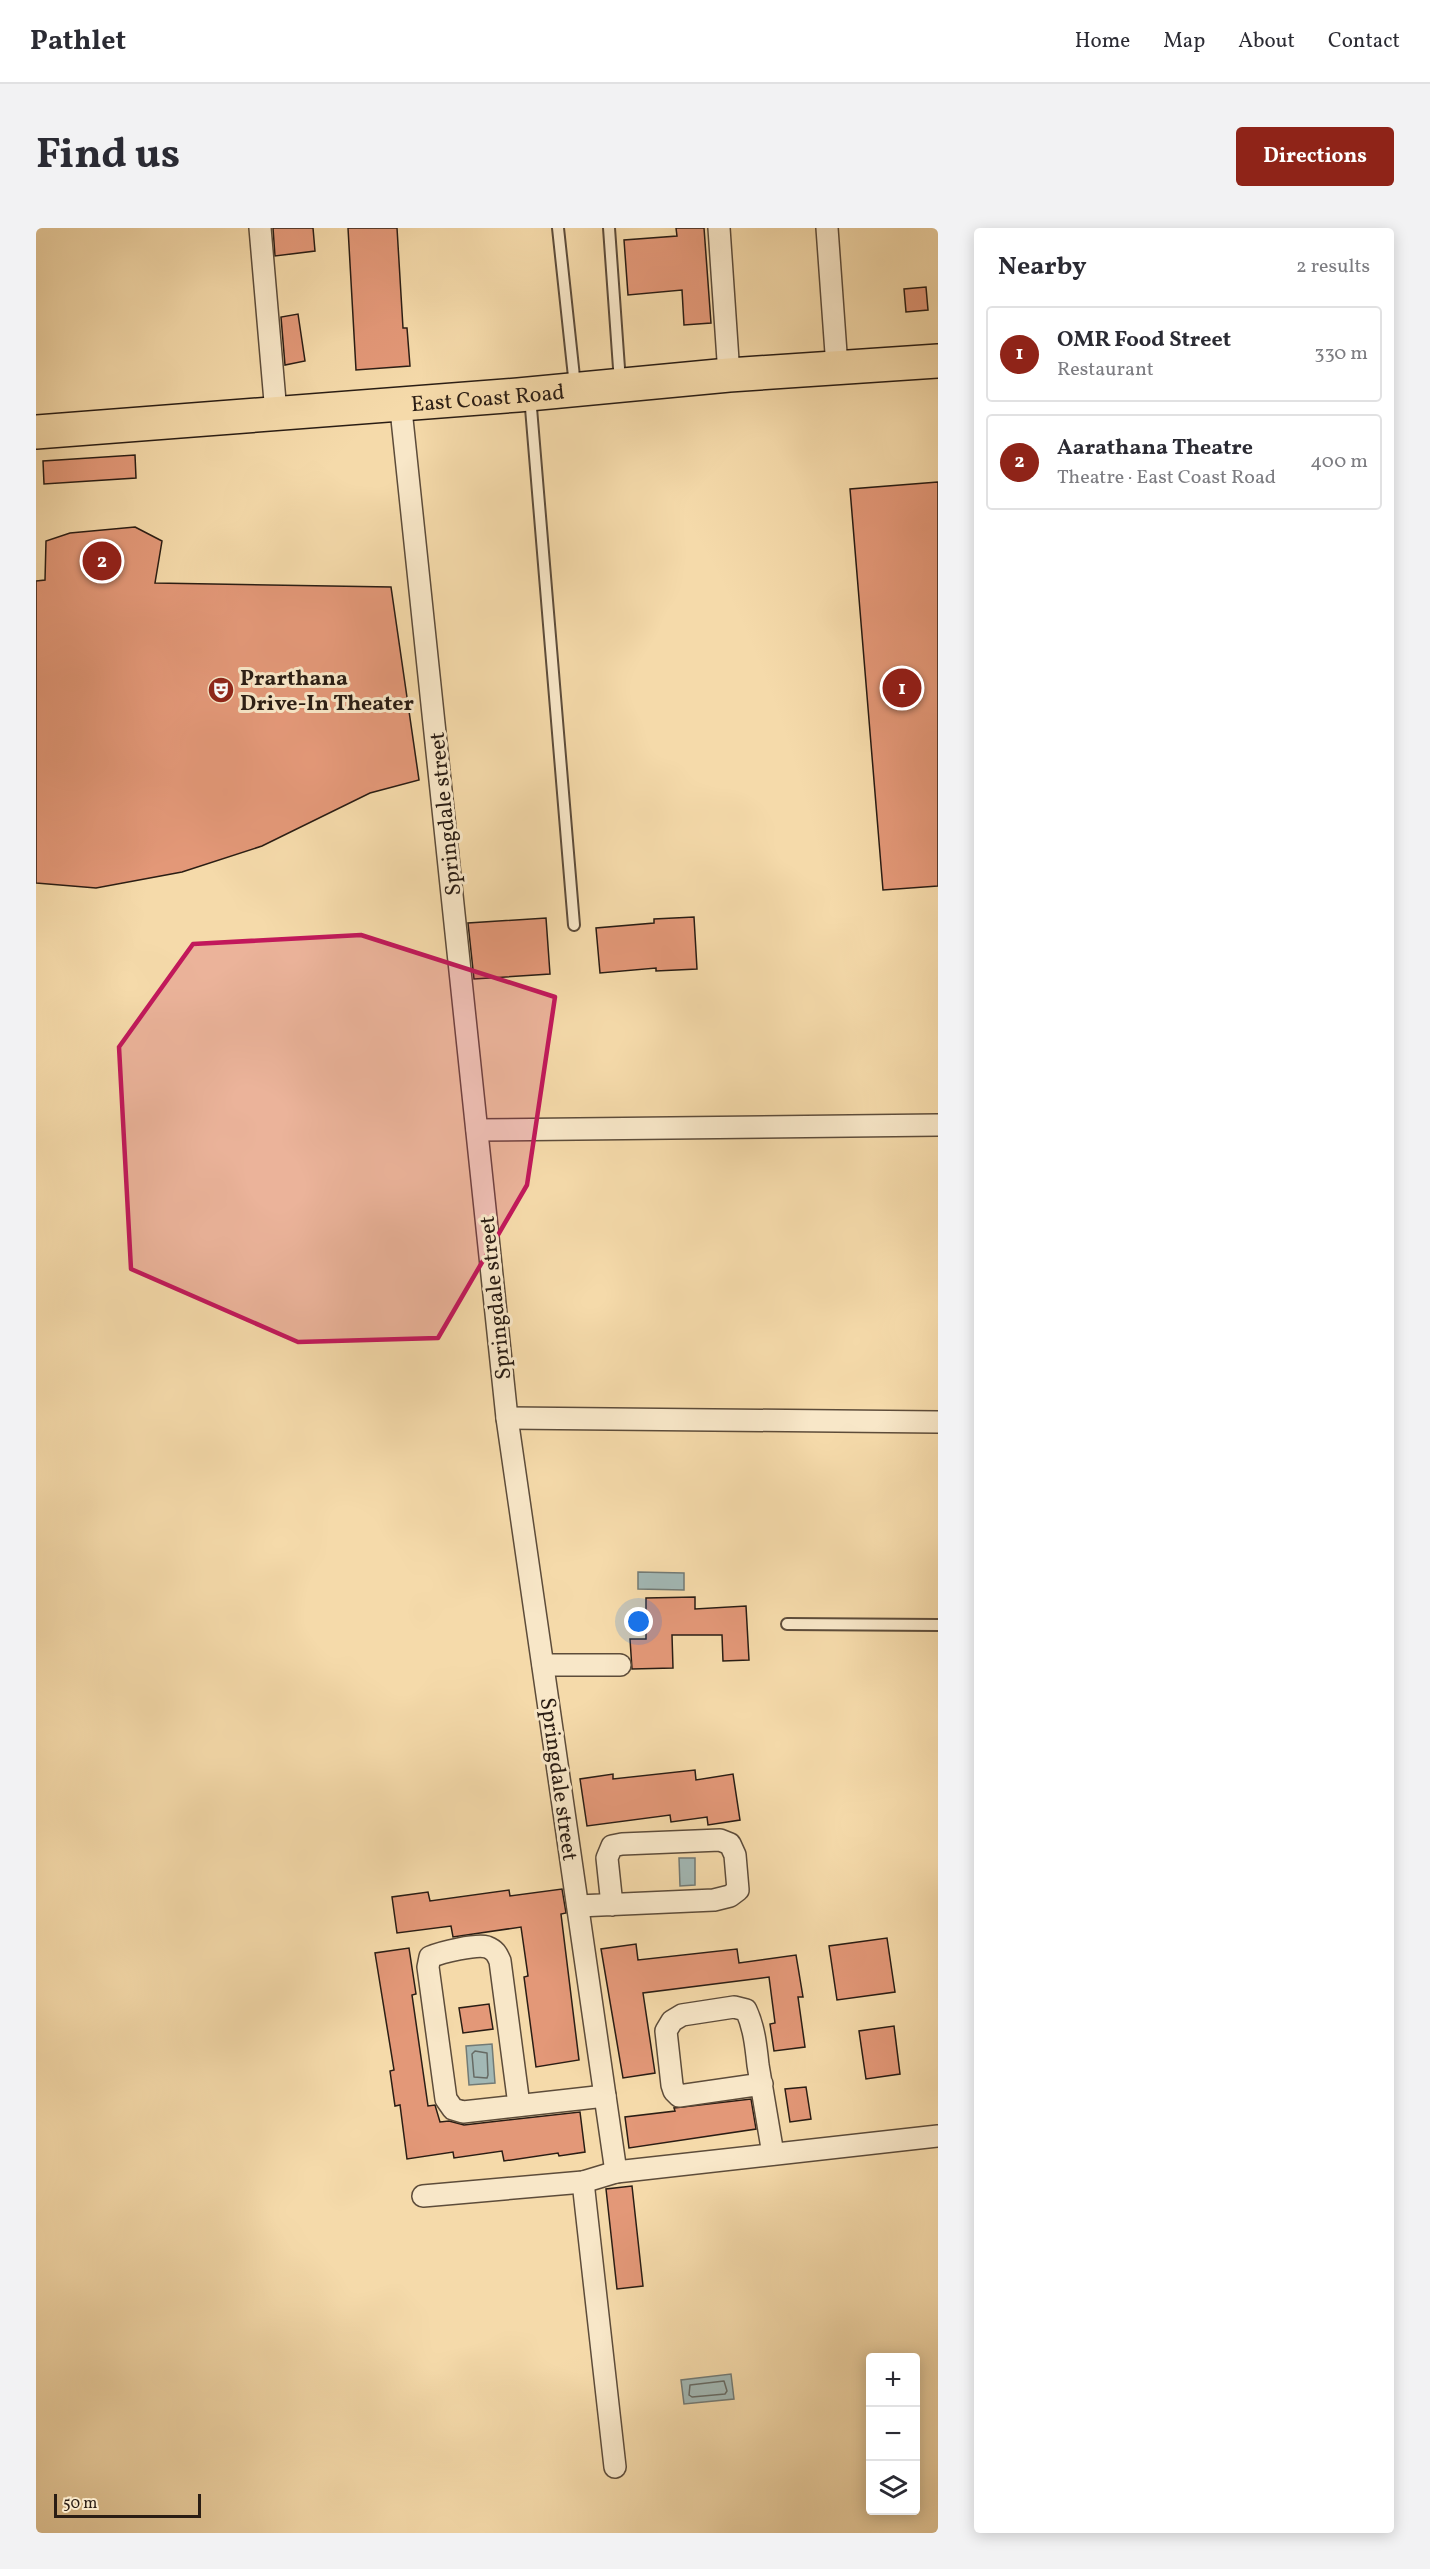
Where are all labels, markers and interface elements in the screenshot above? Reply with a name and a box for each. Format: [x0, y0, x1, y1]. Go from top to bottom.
text: Pathlet [30, 22, 126, 61]
text: Home [1075, 27, 1130, 56]
text: Map [1163, 27, 1205, 56]
text: About [1238, 27, 1295, 56]
text: Contact [1328, 27, 1400, 56]
text: Find us [36, 127, 180, 186]
button: Directions [1236, 127, 1394, 186]
text: Nearby [998, 249, 1087, 285]
text: 2 results [1296, 253, 1370, 281]
text: OMR Food Street [1057, 325, 1231, 356]
text: 1 [1015, 340, 1024, 368]
text: 330 m [1314, 340, 1368, 368]
text: Restaurant [1057, 356, 1154, 384]
street label: East Coast Road [410, 378, 566, 421]
text: Aarathana Theatre [1057, 433, 1253, 464]
text: 2 [1014, 448, 1025, 476]
text: 400 m [1310, 448, 1368, 476]
text: Theatre · East Coast Road [1057, 464, 1276, 492]
pin: 2 [82, 538, 122, 584]
place label: Prarthana Drive-In Theater [240, 664, 415, 720]
pin: 1 [882, 666, 922, 710]
theatre icon: Prarthana Drive-In Theater [206, 675, 236, 705]
street label: Springdale street [422, 730, 471, 897]
street label: Springdale street [472, 1214, 521, 1381]
your location [624, 1607, 653, 1636]
street label: Springdale street [531, 1696, 584, 1863]
map controls [866, 2353, 920, 2515]
button: + [866, 2353, 920, 2407]
button: − [866, 2407, 920, 2461]
button: layers [866, 2461, 920, 2515]
scale bar [54, 2491, 201, 2518]
text: 50 m [63, 2493, 97, 2515]

